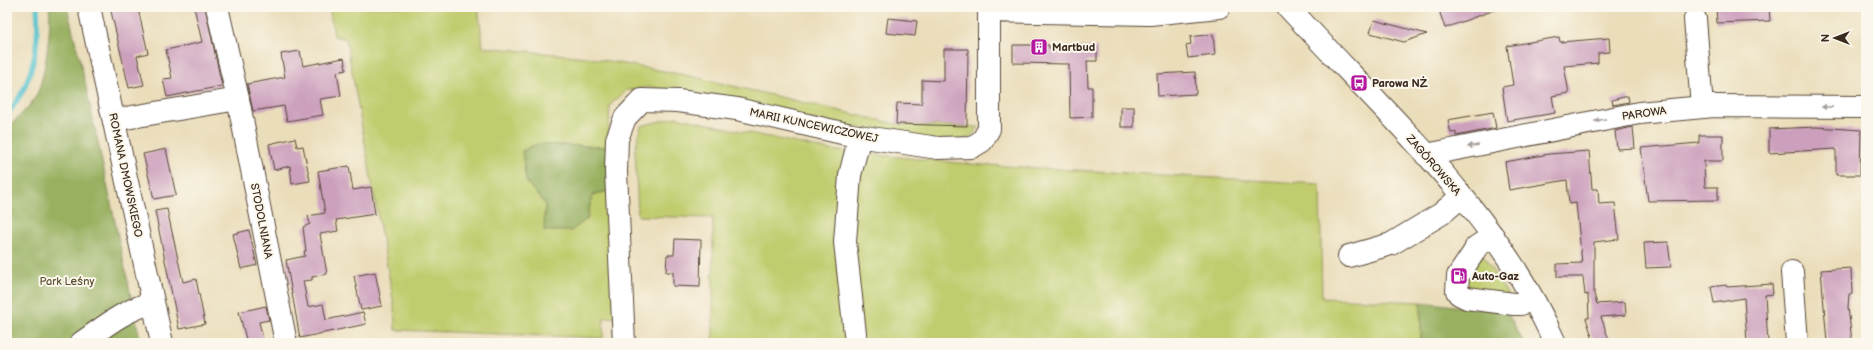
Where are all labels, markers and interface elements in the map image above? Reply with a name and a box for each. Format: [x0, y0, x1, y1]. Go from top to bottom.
north arrow [1815, 18, 1855, 58]
text: N [1819, 34, 1832, 42]
building icon: Martbud [1029, 37, 1049, 57]
place label: Martbud [1052, 41, 1095, 54]
bus stop icon: Parowa NŻ [1349, 73, 1369, 93]
place label: Parowa NŻ [1372, 76, 1429, 90]
street label: PAROWA [1621, 104, 1667, 123]
one-way arrow [1820, 104, 1833, 110]
street label: MARII KUNCEWICZOWEJ [748, 105, 879, 145]
street label: ROMANA DMOWSKIEGO [106, 112, 145, 239]
one-way arrow [1594, 118, 1606, 124]
street label: ZAGÓROWSKA [1403, 131, 1465, 199]
one-way arrow [1466, 143, 1479, 149]
street label: STODOLNIANA [248, 182, 275, 260]
fuel station icon: Auto-Gaz [1449, 266, 1469, 286]
place label: Auto-Gaz [1471, 270, 1519, 283]
park label: Park Leśny [40, 275, 94, 288]

